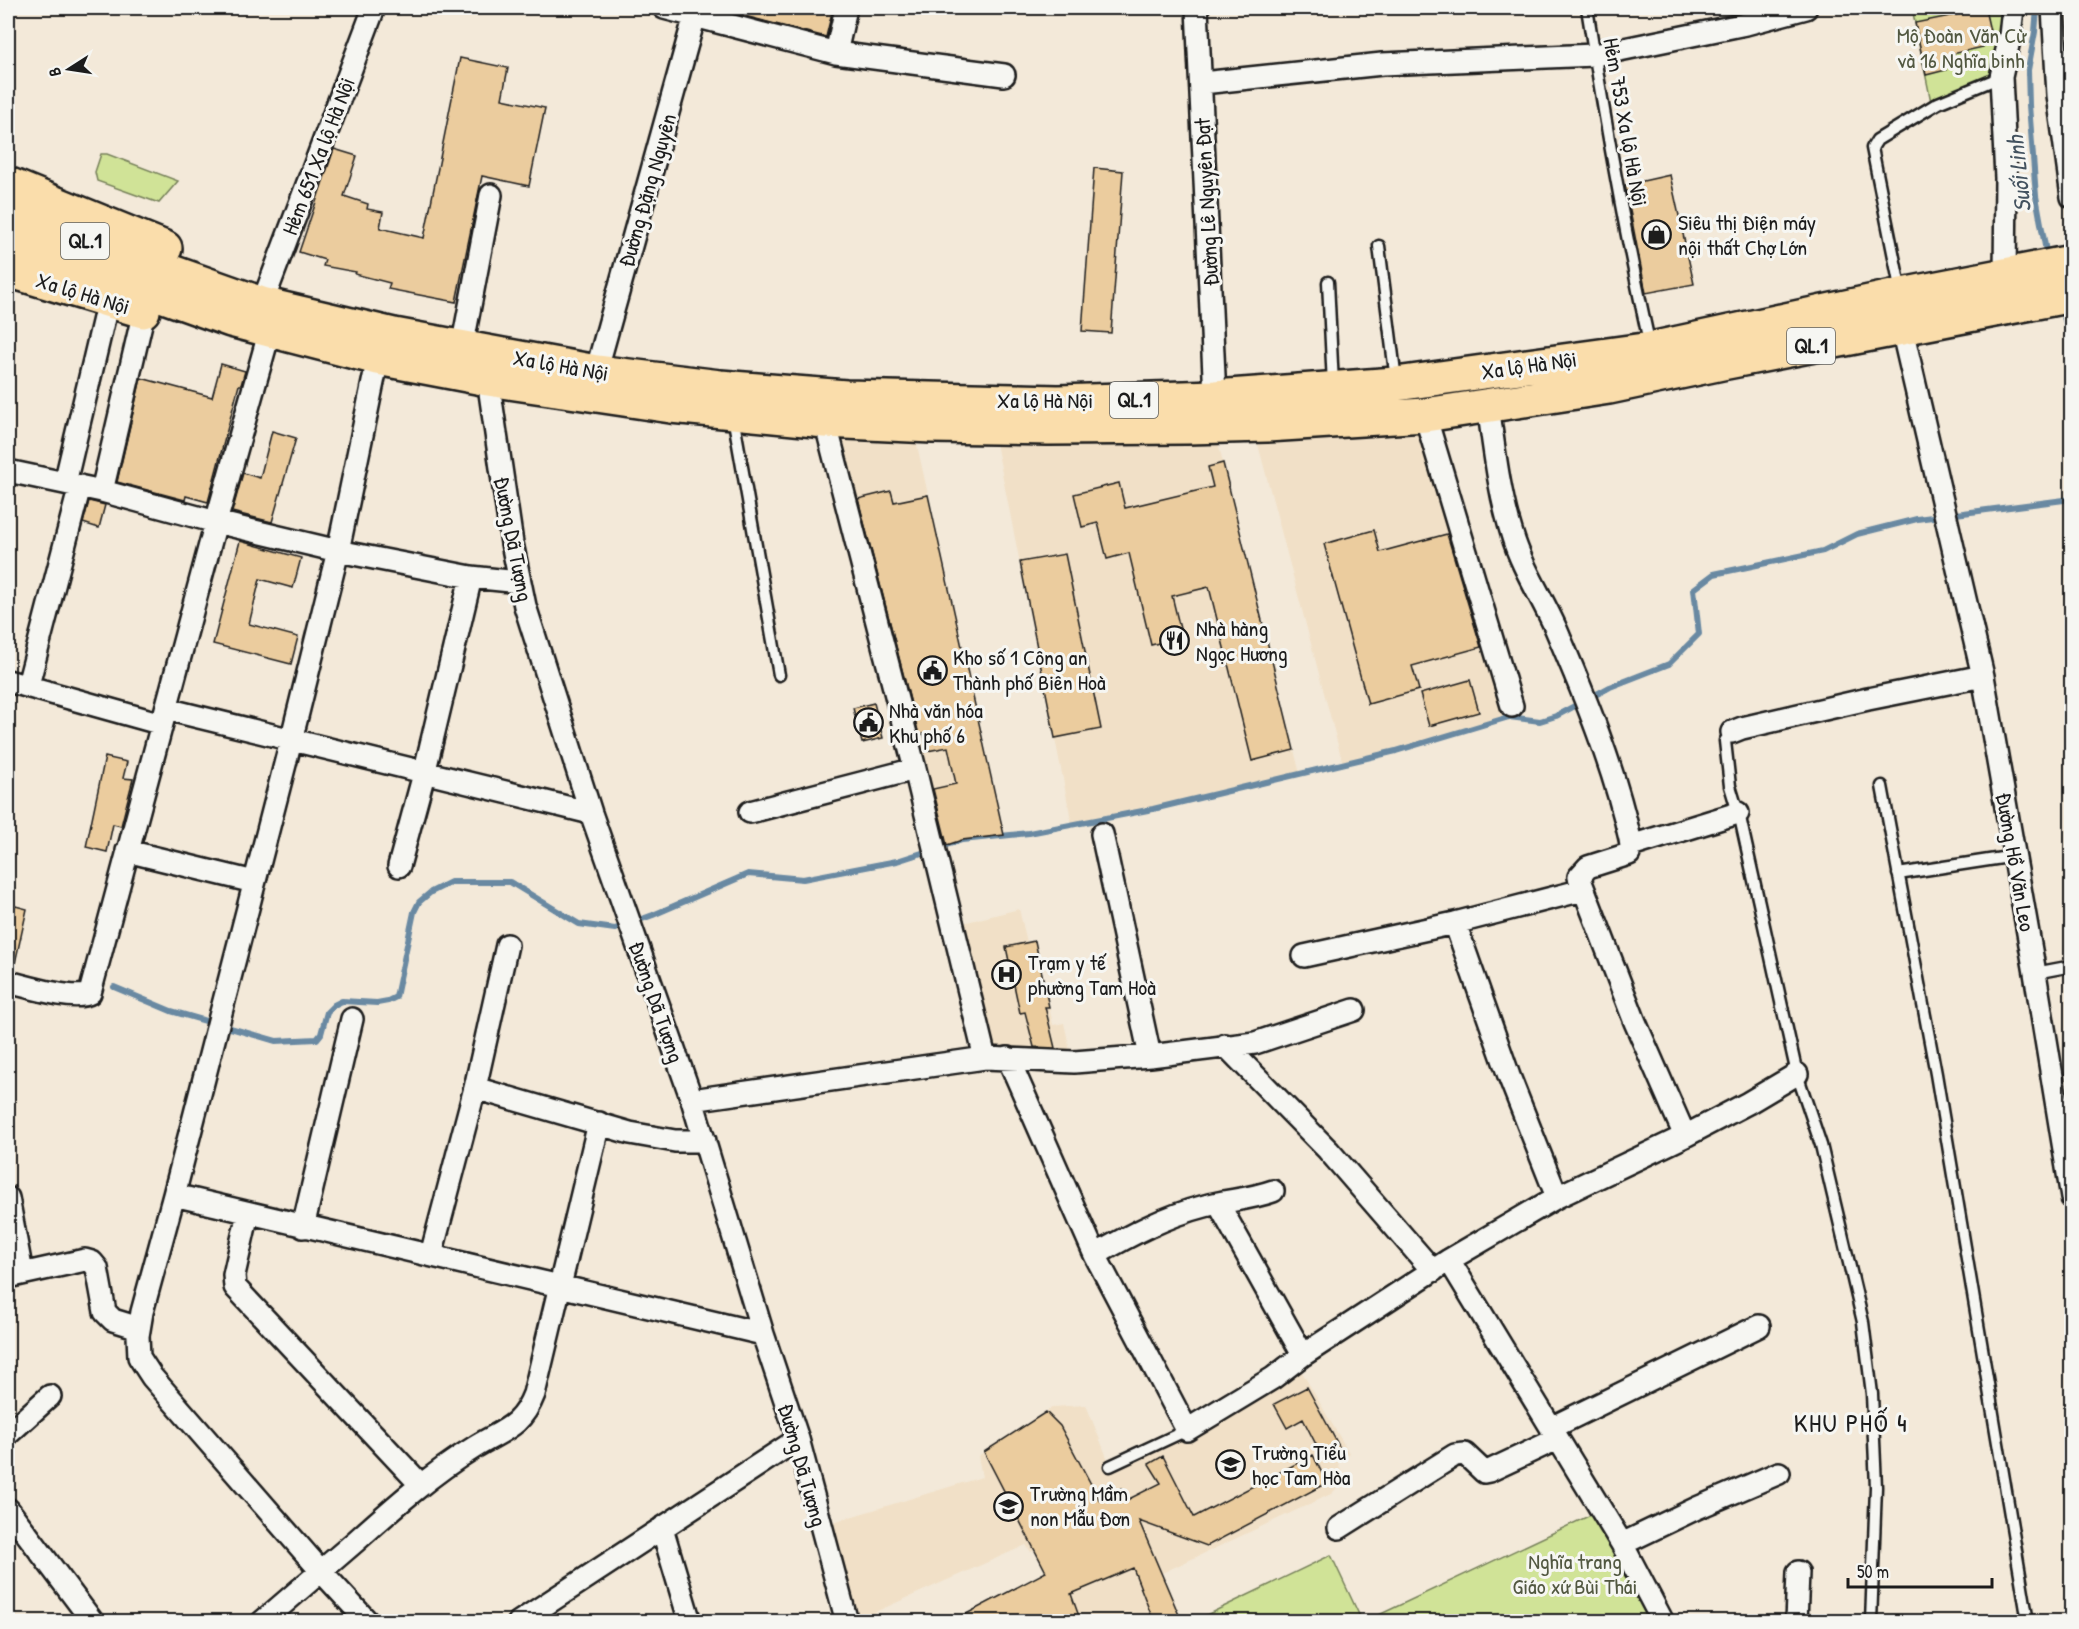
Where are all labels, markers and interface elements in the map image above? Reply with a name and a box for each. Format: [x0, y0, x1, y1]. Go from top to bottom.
park label: Mộ Đoàn Văn Cừ và 16 Nghĩa binh [1897, 20, 2027, 75]
street label: Hẻm 753 Xa lộ Hà Nội [1596, 36, 1656, 208]
north arrow [39, 39, 99, 99]
text: B [43, 66, 66, 78]
street label: Hẻm 651 Xa lộ Hà Nội [274, 73, 362, 239]
street label: Đường Đặng Nguyên [611, 110, 683, 270]
street label: Đường Lê Nguyên Đạt [1187, 117, 1225, 287]
water label: Suối Linh [1998, 133, 2038, 214]
place label: Siêu thị Điện máy nội thất Chợ Lớn [1678, 207, 1816, 262]
shop icon: Siêu thị Điện máy nội thất Chợ Lớn [1641, 219, 1673, 251]
road number: QL.1 [61, 223, 109, 259]
street label: Xa lộ Hà Nội [33, 265, 133, 321]
road number: QL.1 [1787, 328, 1835, 364]
street label: Xa lộ Hà Nội [511, 342, 611, 388]
street label: Xa lộ Hà Nội [1479, 343, 1579, 387]
road number: QL.1 [1110, 382, 1158, 418]
street label: Xa lộ Hà Nội [997, 385, 1093, 415]
street label: Đường Dã Tượng [487, 474, 541, 604]
place label: Nhà hàng Ngọc Hương [1196, 613, 1288, 668]
restaurant icon: Nhà hàng Ngọc Hương [1159, 625, 1191, 657]
place label: Kho số 1 Công an Thành phố Biên Hoà [953, 642, 1106, 697]
public building icon: Kho số 1 Công an Thành phố Biên Hoà [916, 654, 948, 686]
place label: Nhà văn hóa Khu phố 6 [889, 695, 983, 750]
public building icon: Nhà văn hóa Khu phố 6 [852, 707, 884, 739]
street label: Đường Hồ Văn Leo [1989, 790, 2043, 934]
street label: Đường Dã Tượng [622, 937, 692, 1067]
place label: Trạm y tế phường Tam Hoà [1028, 947, 1156, 1002]
hospital icon: Trạm y tế phường Tam Hoà [991, 959, 1023, 991]
street label: Đường Dã Tượng [771, 1400, 835, 1530]
district label: KHU PHỐ 4 [1794, 1405, 1908, 1440]
place label: Trường Tiểu học Tam Hòa [1252, 1437, 1351, 1492]
school or university icon: Trường Tiểu học Tam Hòa [1215, 1449, 1247, 1481]
place label: Trường Mầm non Mẫu Đơn [1030, 1478, 1130, 1533]
school or university icon: Trường Mầm non Mẫu Đơn [993, 1490, 1025, 1522]
park label: Nghĩa trang Giáo xứ Bùi Thái [1513, 1546, 1637, 1601]
scale bar [1848, 1551, 1992, 1589]
text: 50 m [1857, 1559, 1889, 1584]

